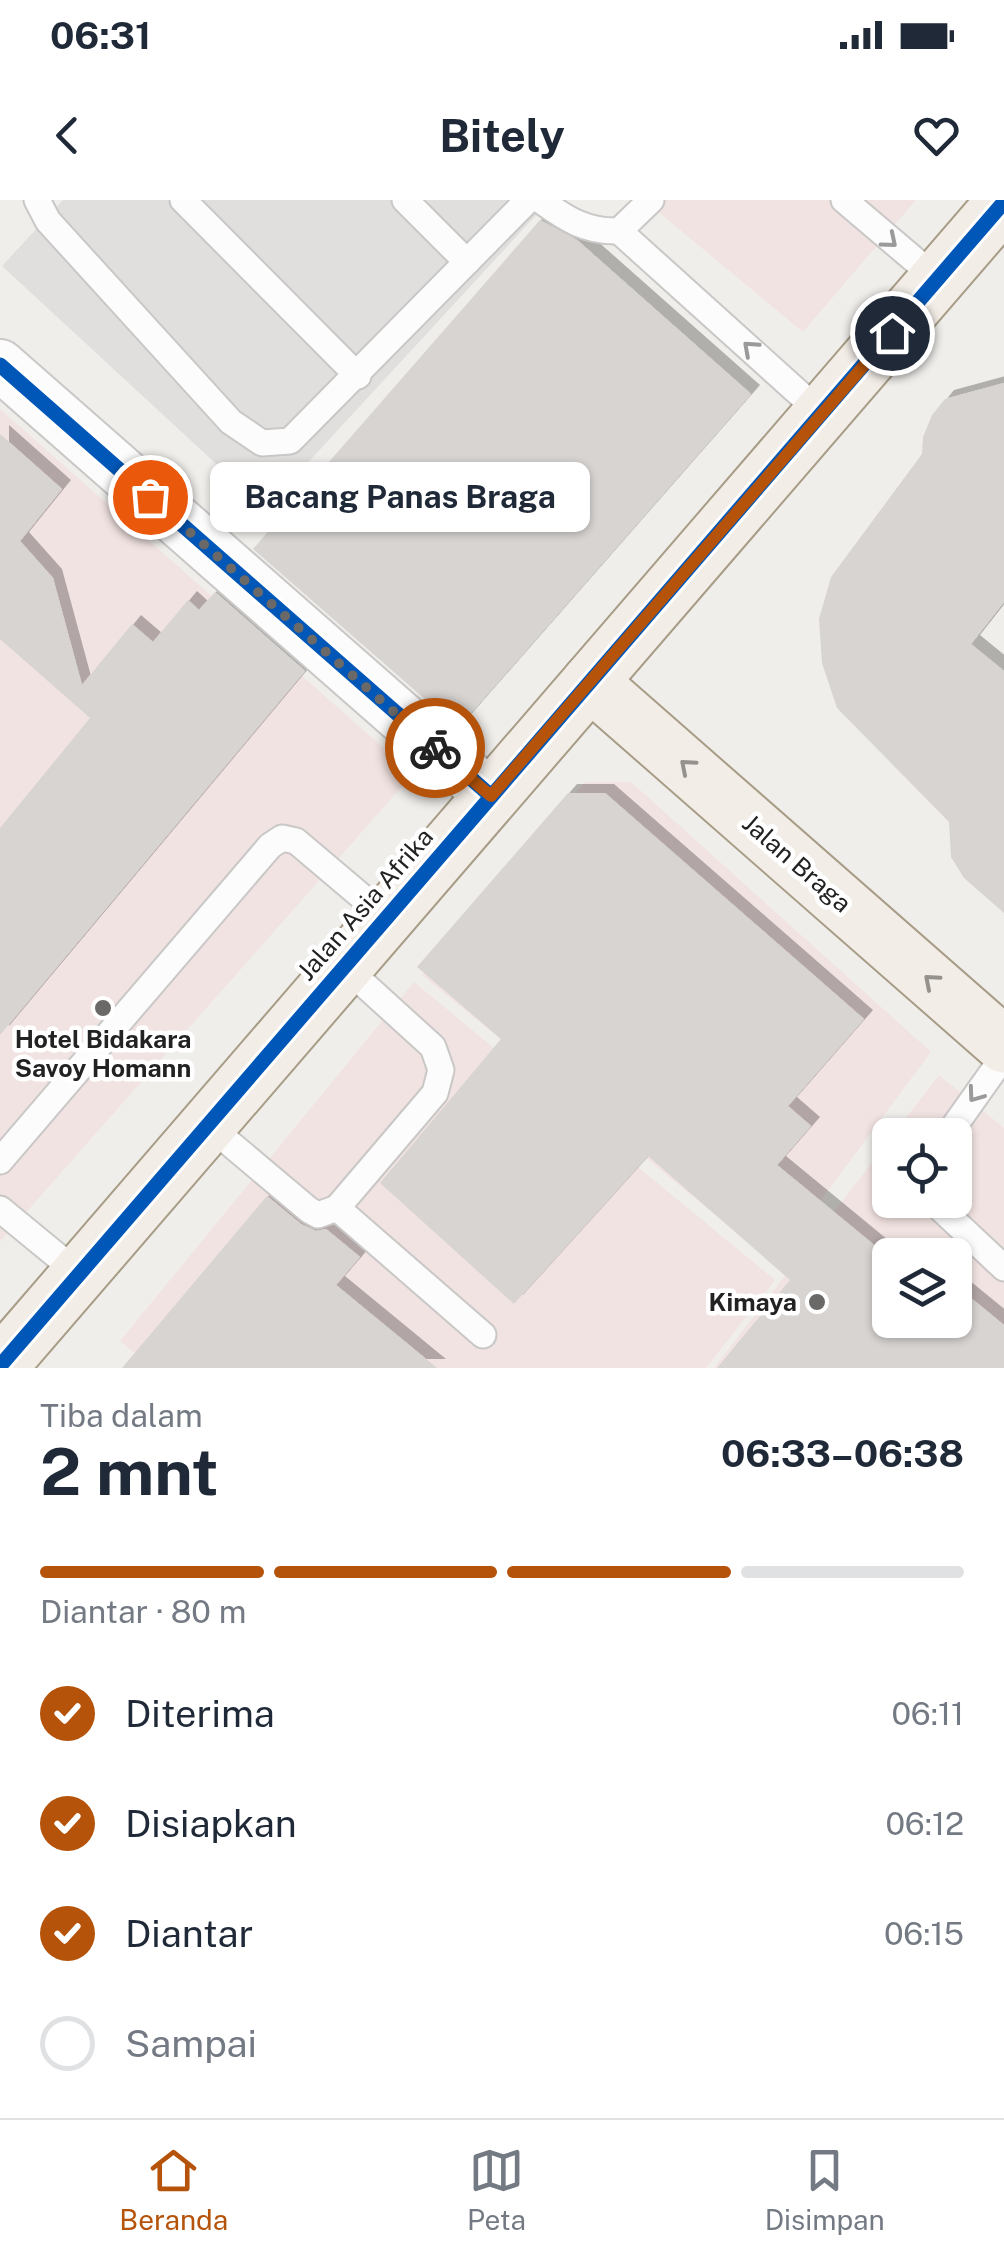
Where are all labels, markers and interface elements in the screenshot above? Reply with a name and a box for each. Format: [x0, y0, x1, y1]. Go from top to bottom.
text: 06:31 [50, 13, 151, 58]
icon: back [40, 108, 95, 163]
icon: heart [909, 108, 964, 163]
text: Bitely [439, 109, 565, 162]
one-way arrow [878, 229, 897, 247]
pin [850, 291, 935, 376]
icon: home [865, 306, 920, 361]
one-way arrow [743, 342, 762, 360]
pin [108, 455, 193, 540]
callout: Bacang Panas Braga [210, 462, 590, 532]
icon: bag [123, 470, 178, 525]
text: Bacang Panas Braga [244, 478, 556, 515]
courier [385, 698, 485, 798]
icon: bike [408, 721, 463, 776]
one-way arrow [680, 760, 698, 778]
street label: Jalan Braga [736, 808, 858, 918]
street label: Jalan Asia Afrika [291, 822, 439, 986]
one-way arrow [924, 974, 943, 992]
marker: Hotel Bidakara Savoy Homann [92, 997, 114, 1019]
place label: Hotel Bidakara Savoy Homann [15, 1024, 191, 1083]
one-way arrow [970, 1084, 987, 1102]
map controls [872, 1118, 972, 1338]
button: locate [872, 1118, 972, 1218]
button: layers [872, 1238, 972, 1338]
place label: Kimaya [709, 1287, 797, 1317]
marker: Kimaya [806, 1291, 828, 1313]
text: Tiba dalam [40, 1397, 203, 1434]
text: 06:33–06:38 [721, 1431, 964, 1476]
text: 2 mnt [40, 1433, 219, 1510]
text: Diantar · 80 m [40, 1593, 246, 1630]
icon: check [40, 1686, 95, 1741]
text: Diterima [125, 1691, 275, 1736]
text: 06:11 [891, 1695, 964, 1732]
icon: check [40, 1796, 95, 1851]
text: Disiapkan [125, 1801, 297, 1846]
text: 06:12 [885, 1805, 964, 1842]
icon: check [40, 1906, 95, 1961]
text: Diantar [125, 1911, 253, 1956]
text: 06:15 [884, 1915, 964, 1952]
text: Sampai [125, 2021, 257, 2066]
tab: Beranda [119, 2143, 228, 2236]
tab: Peta [467, 2143, 526, 2236]
tab: Disimpan [765, 2143, 885, 2236]

